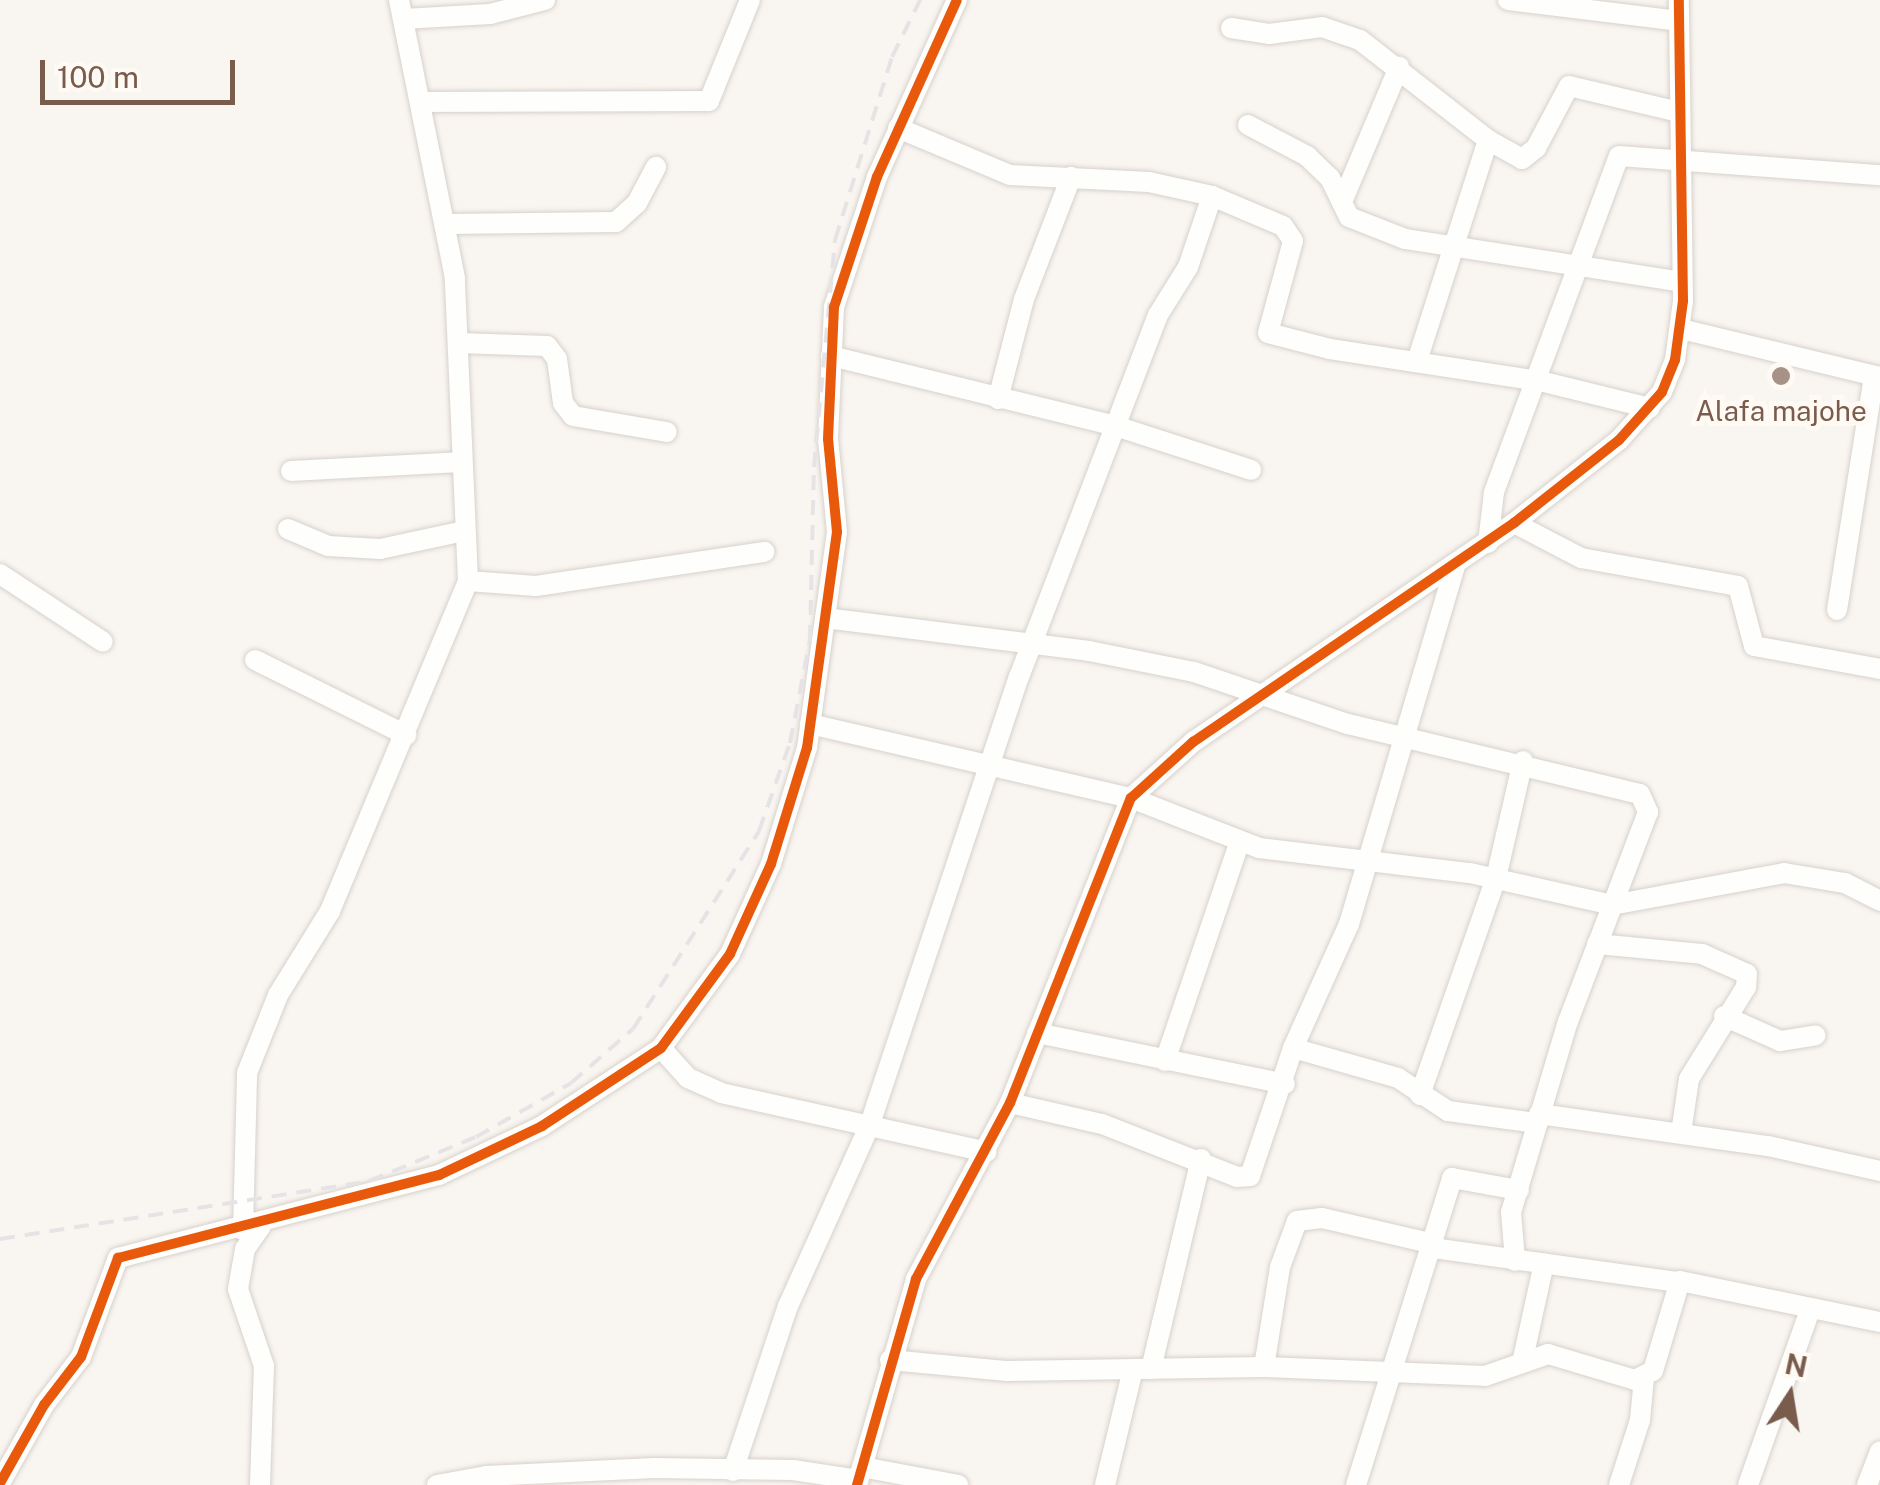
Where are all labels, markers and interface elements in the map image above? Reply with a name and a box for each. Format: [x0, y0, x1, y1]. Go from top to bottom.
scale bar [45, 40, 240, 102]
text: 100 m [57, 59, 139, 95]
marker: Alafa majohe [1768, 363, 1794, 389]
place label: Alafa majohe [1695, 394, 1867, 428]
north arrow [1740, 1345, 1840, 1445]
text: N [1782, 1347, 1810, 1384]

